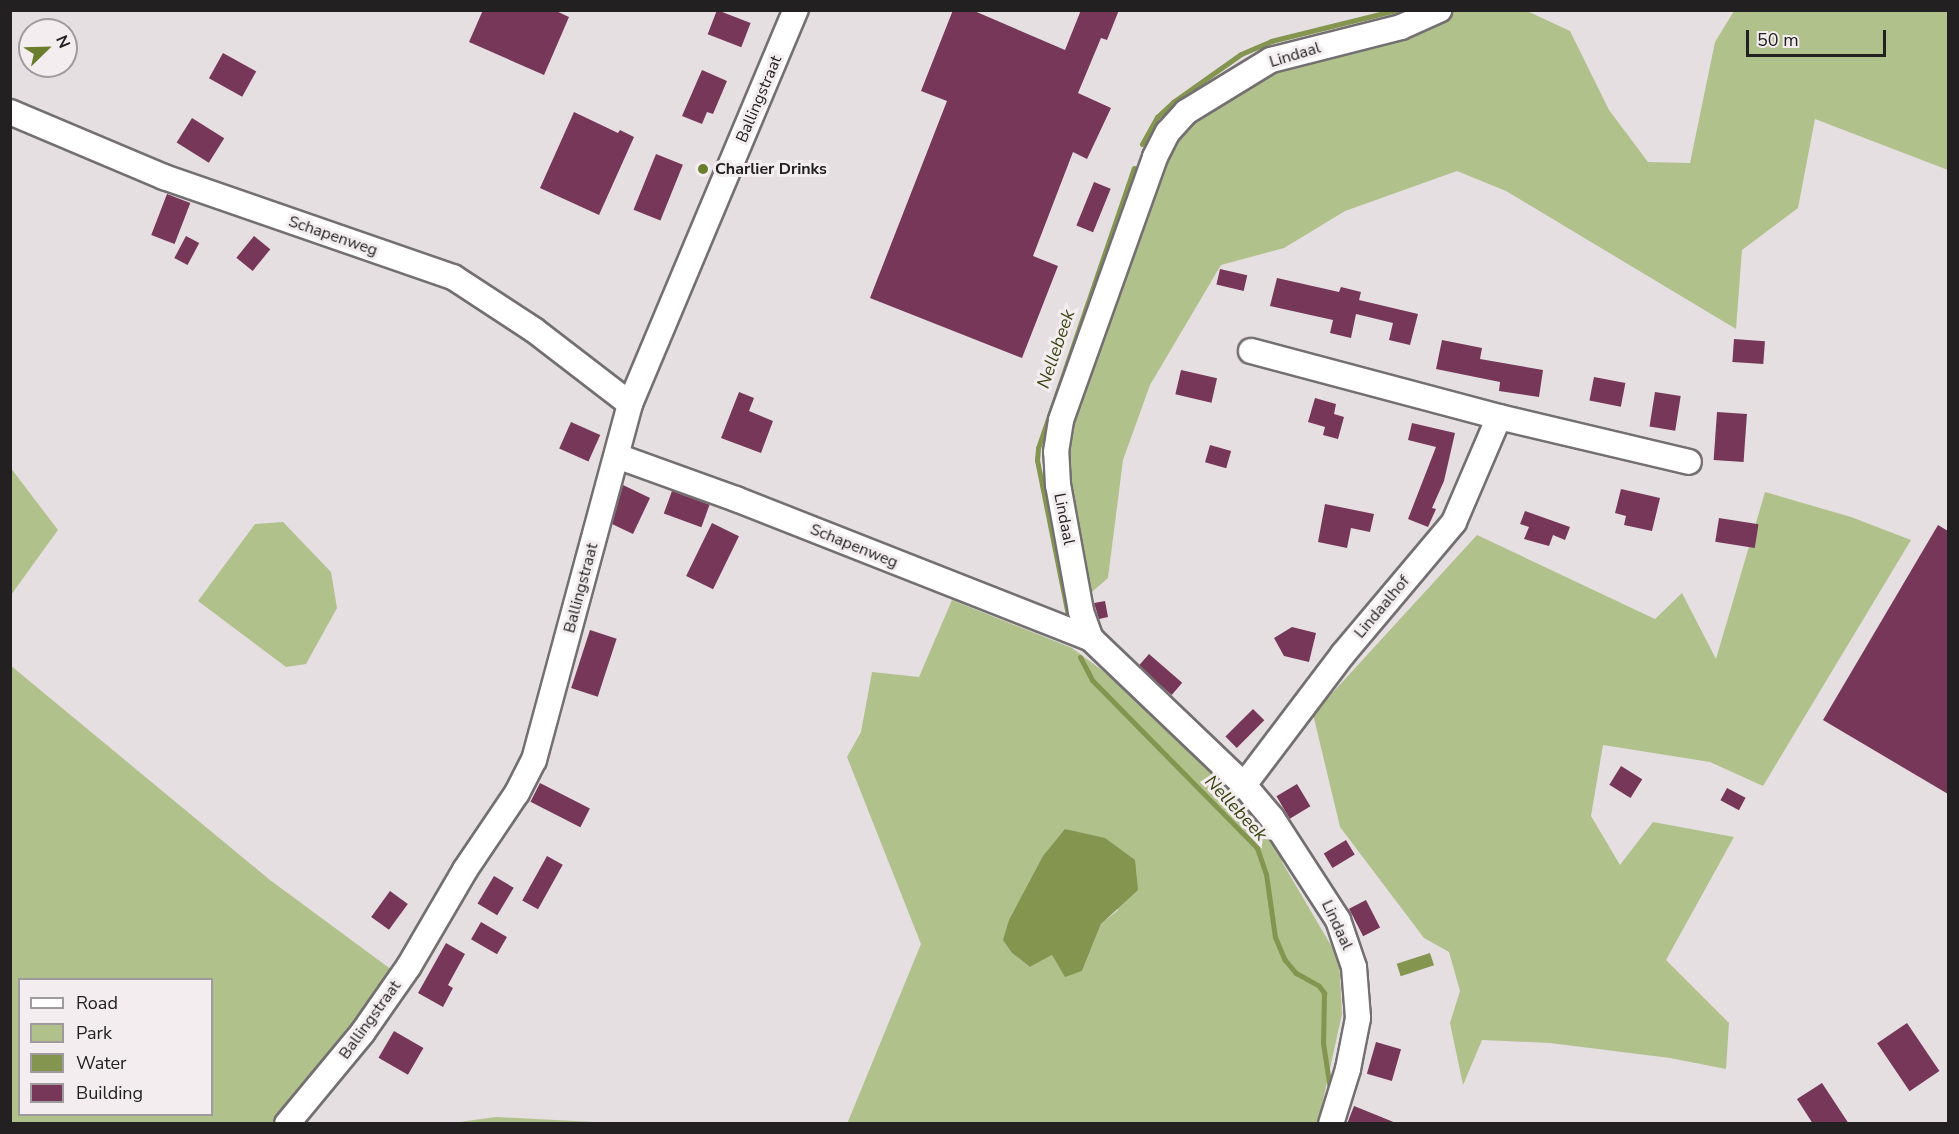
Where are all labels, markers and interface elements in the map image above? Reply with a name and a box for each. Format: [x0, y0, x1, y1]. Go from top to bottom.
north arrow [18, 18, 78, 78]
scale bar [1749, 18, 1888, 56]
text: 50 m [1757, 28, 1799, 52]
text: N [50, 32, 75, 52]
street label: Lindaal [1267, 38, 1323, 72]
street label: Ballingstraat [732, 53, 786, 145]
place label: Charlier Drinks [715, 159, 827, 179]
marker: Charlier Drinks [696, 162, 710, 176]
street label: Schapenweg [286, 212, 380, 260]
water label: Nellebeek [1032, 307, 1080, 391]
street label: Lindaal [1050, 491, 1078, 547]
street label: Schapenweg [807, 520, 901, 572]
street label: Ballingstraat [560, 541, 602, 635]
street label: Lindaalhof [1350, 572, 1414, 642]
water label: Nellebeek [1200, 771, 1272, 845]
street label: Lindaal [1317, 897, 1357, 953]
street label: Ballingstraat [335, 977, 405, 1063]
legend [18, 978, 213, 1116]
text: Road [76, 991, 118, 1015]
text: Park [76, 1021, 112, 1045]
text: Water [76, 1051, 127, 1075]
text: Building [76, 1081, 143, 1105]

